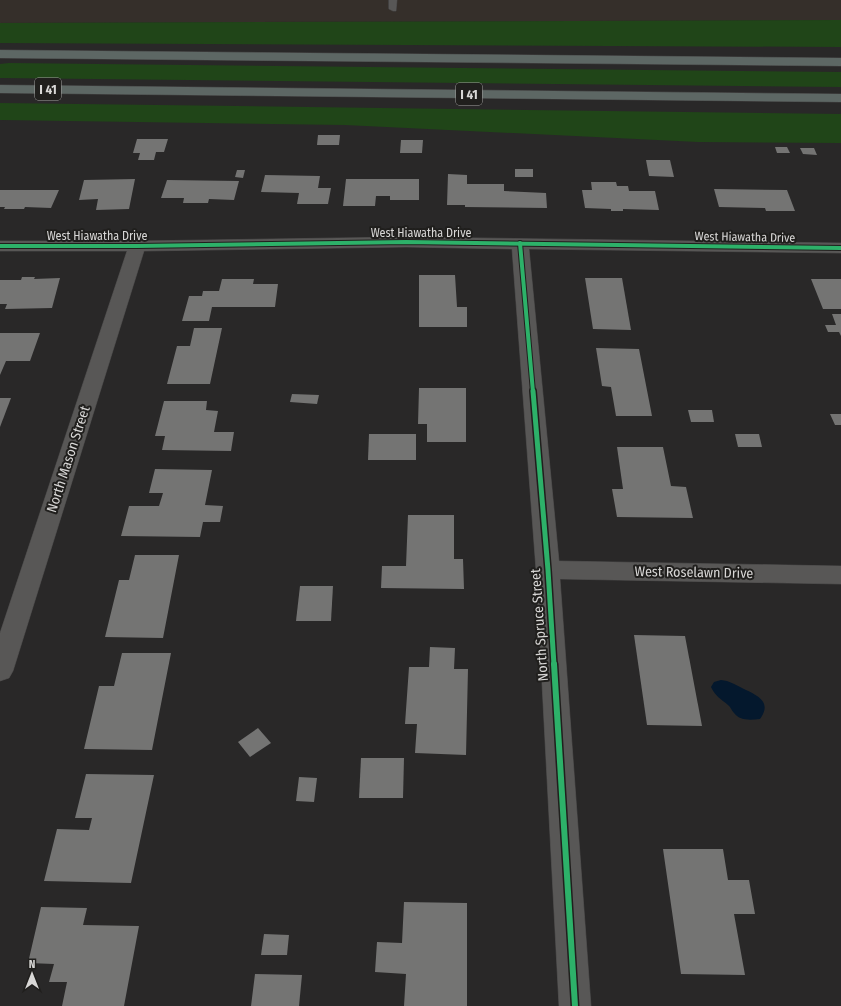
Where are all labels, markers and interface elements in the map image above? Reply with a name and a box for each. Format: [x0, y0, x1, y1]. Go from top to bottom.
road number: I 41 [35, 78, 61, 100]
road number: I 41 [456, 83, 482, 105]
street label: West Hiawatha Drive [371, 226, 471, 240]
street label: West Hiawatha Drive [47, 229, 147, 243]
street label: West Hiawatha Drive [695, 229, 796, 245]
street label: North Mason Street [43, 403, 94, 515]
street label: West Roselawn Drive [635, 563, 754, 582]
street label: North Spruce Street [527, 568, 552, 682]
north arrow [12, 954, 52, 994]
text: N [29, 958, 35, 971]

